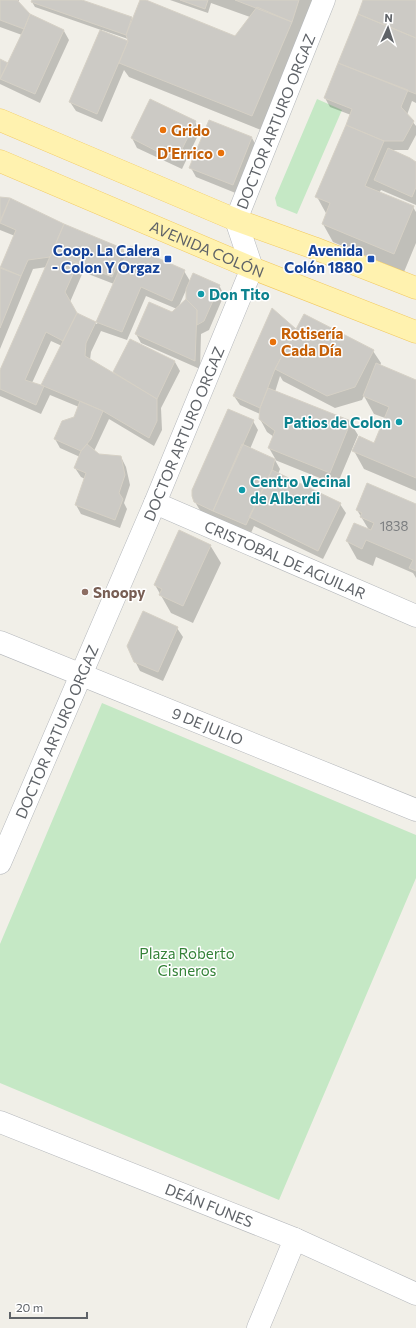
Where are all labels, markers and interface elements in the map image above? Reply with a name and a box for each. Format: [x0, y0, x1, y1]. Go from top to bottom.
north arrow [368, 8, 408, 48]
text: N [384, 11, 393, 24]
street label: DOCTOR ARTURO ORGAZ [232, 31, 319, 212]
place label: Grido [171, 121, 210, 139]
marker: Grido [158, 125, 168, 135]
place label: D'Errico [157, 144, 213, 162]
marker: D'Errico [216, 148, 226, 158]
street label: AVENIDA COLÓN [147, 217, 267, 281]
place label: Coop. La Calera - Colon Y Orgaz [52, 241, 160, 276]
place label: Avenida Colón 1880 [284, 241, 363, 276]
marker: Coop. La Calera - Colon Y Orgaz [163, 254, 173, 264]
marker: Avenida Colón 1880 [366, 254, 376, 264]
place label: Don Tito [209, 285, 270, 303]
marker: Don Tito [196, 289, 206, 299]
place label: Rotisería Cada Día [281, 324, 344, 359]
marker: Rotisería Cada Día [268, 337, 278, 347]
street label: DOCTOR ARTURO ORGAZ [139, 344, 228, 524]
place label: Patios de Colon [284, 413, 391, 431]
marker: Patios de Colon [394, 417, 404, 427]
place label: Centro Vecinal de Alberdi [250, 472, 351, 507]
marker: Centro Vecinal de Alberdi [237, 485, 247, 495]
street label: CRISTOBAL DE AGUILAR [202, 517, 369, 602]
house number: 1838 [380, 518, 408, 534]
place label: Snoopy [93, 583, 146, 601]
marker: Snoopy [80, 587, 90, 597]
street label: DOCTOR ARTURO ORGAZ [11, 642, 102, 821]
street label: 9 DE JULIO [169, 703, 246, 748]
park label: Plaza Roberto Cisneros [139, 944, 235, 979]
street label: DEÁN FUNES [163, 1179, 256, 1231]
scale bar [10, 1294, 87, 1320]
text: 20 m [16, 1300, 43, 1314]

